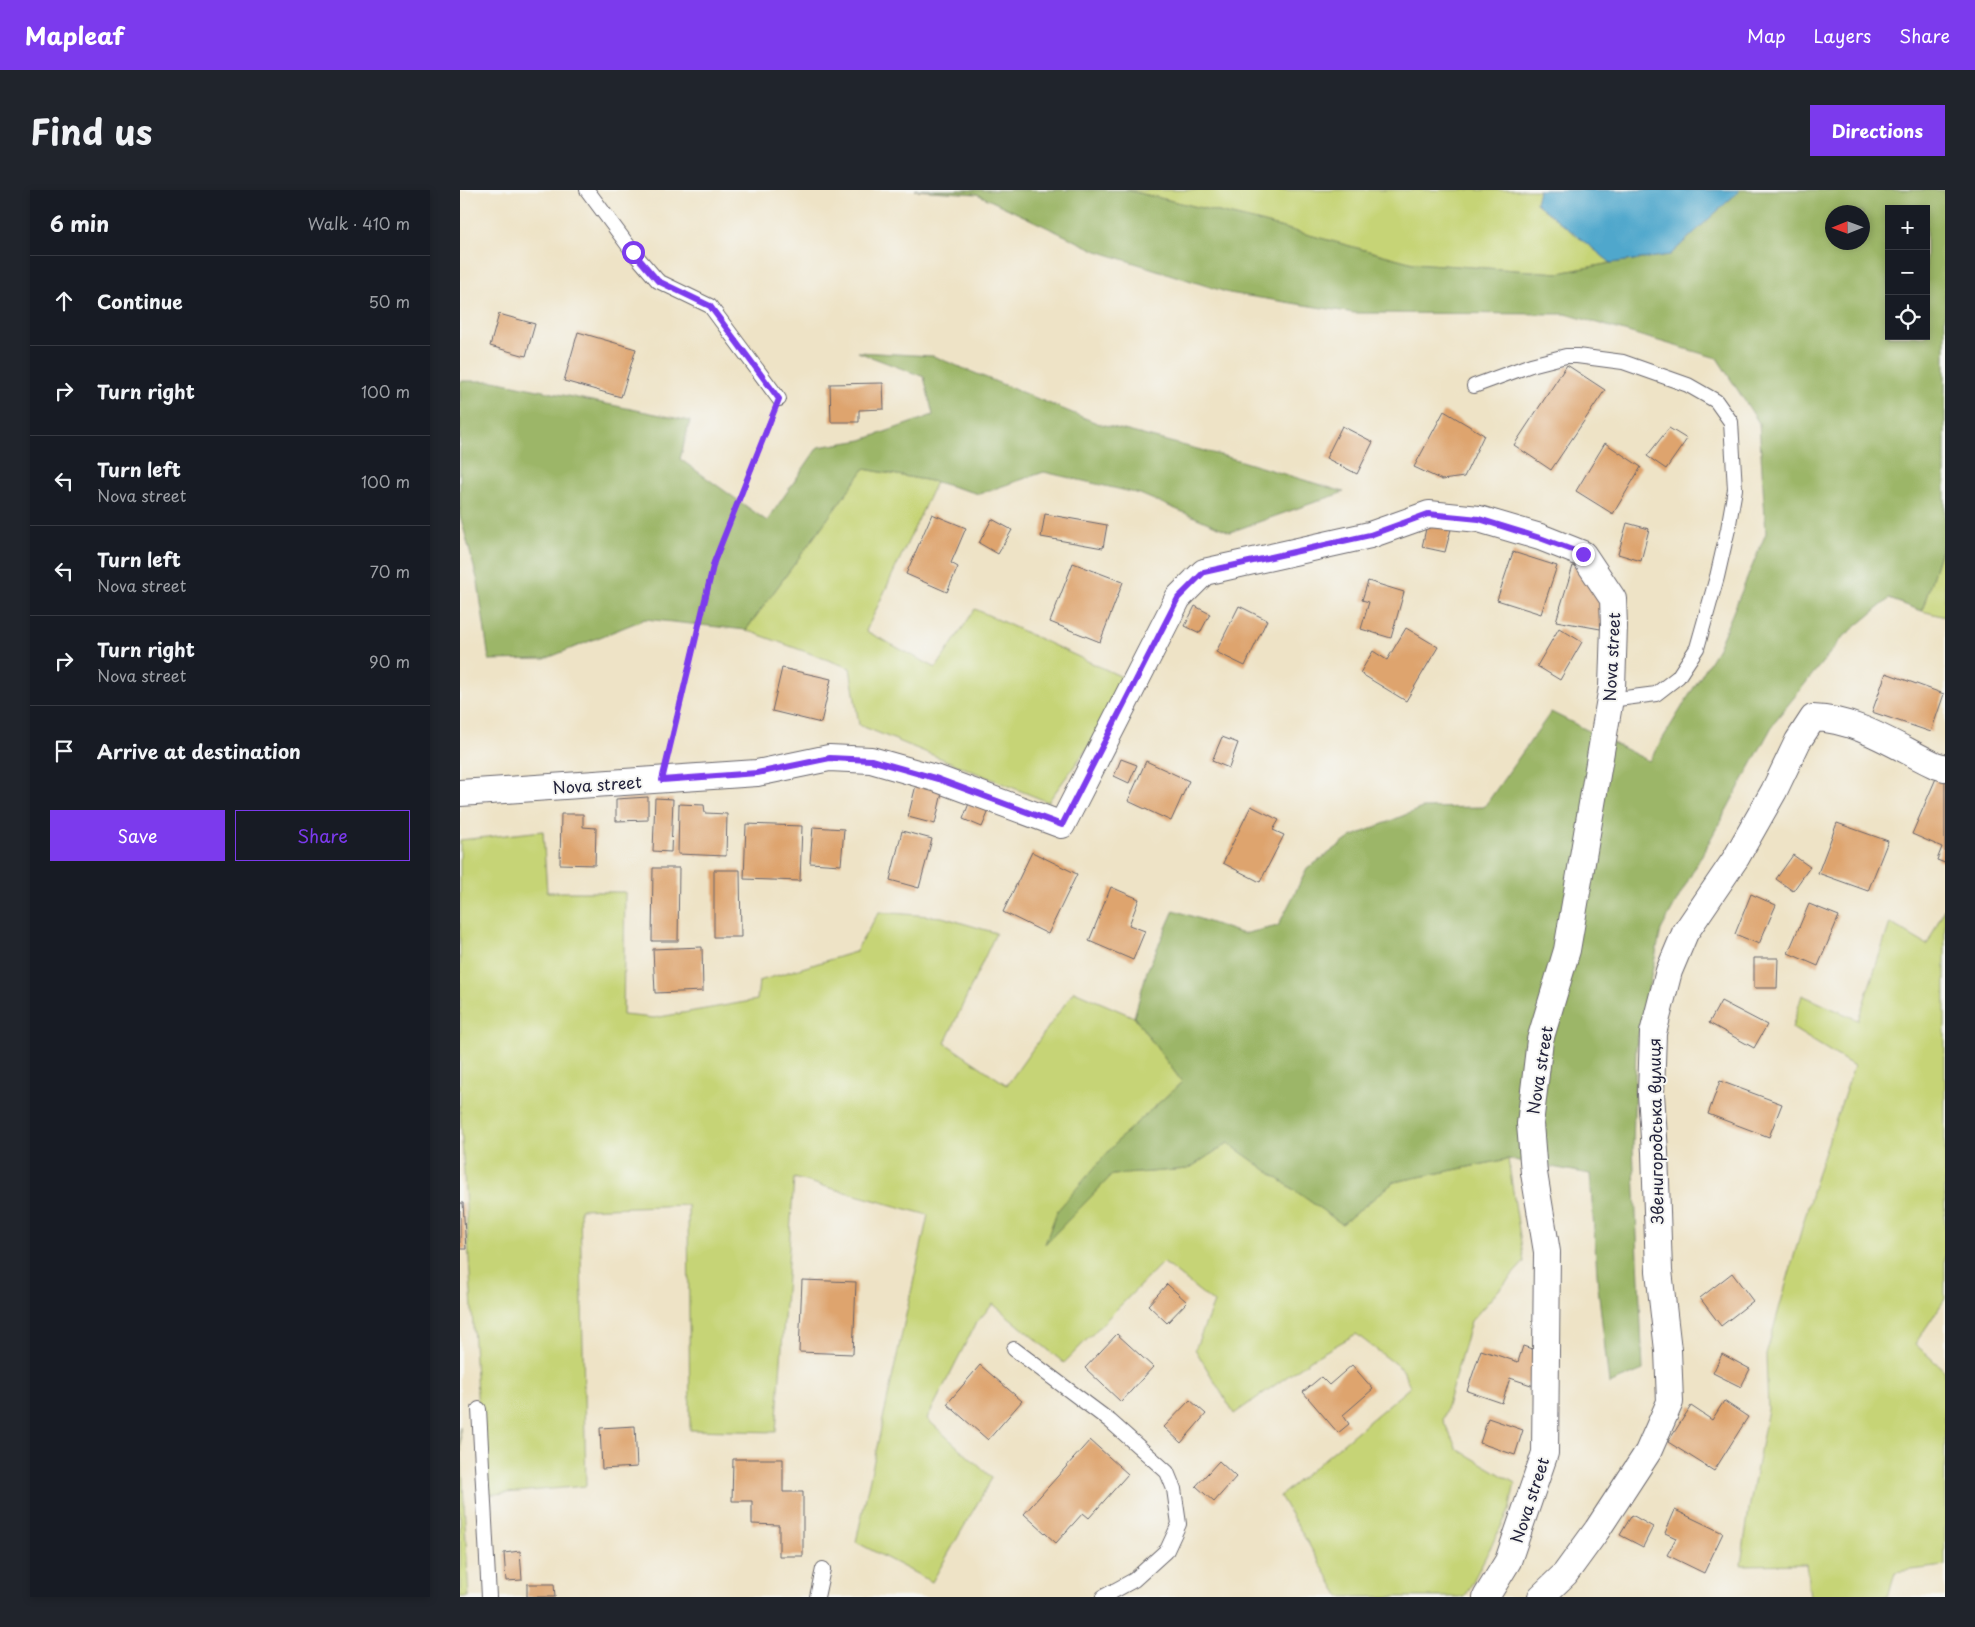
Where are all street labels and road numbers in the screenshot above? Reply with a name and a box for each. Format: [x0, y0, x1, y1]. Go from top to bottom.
street label: Nova street [1597, 611, 1625, 702]
street label: Nova street [552, 769, 643, 799]
street label: Nova street [1520, 1024, 1558, 1116]
street label: Звенигородська вулиця [1641, 1038, 1669, 1224]
street label: Nova street [1504, 1453, 1554, 1546]

